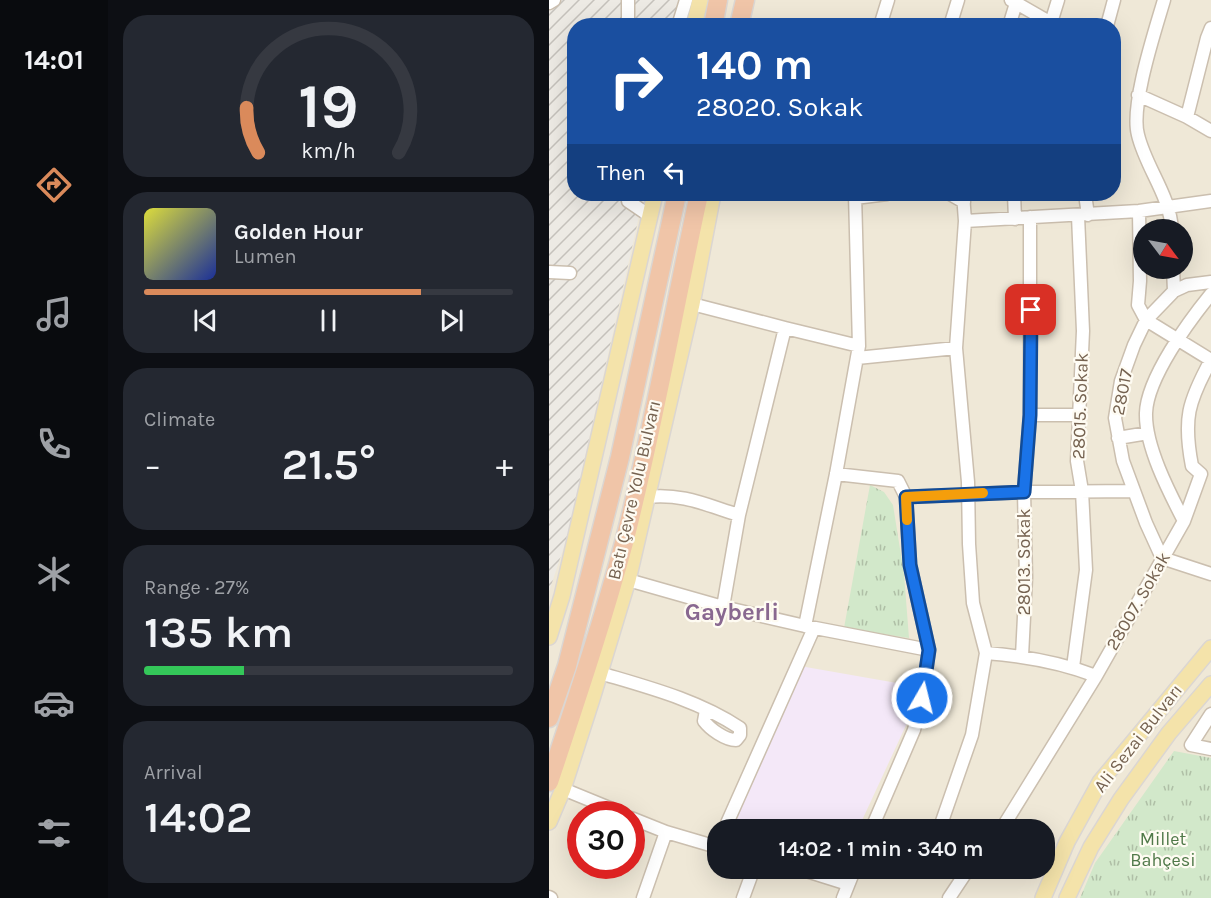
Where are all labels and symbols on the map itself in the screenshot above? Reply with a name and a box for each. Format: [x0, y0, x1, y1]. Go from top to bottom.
north arrow [1133, 219, 1193, 279]
pin [1005, 284, 1056, 335]
street label: 28015. Sokak [1067, 352, 1093, 460]
street label: 28017 [1107, 367, 1137, 417]
street label: Batı Çevre Yolu Bulvarı [603, 398, 665, 582]
street label: 28013. Sokak [1013, 508, 1035, 616]
street label: 28007. Sokak [1101, 548, 1175, 654]
district label: Gayberli [685, 598, 779, 626]
position arrow [890, 666, 954, 730]
street label: Ali Sezai Bulvarı [1089, 680, 1187, 796]
speed limit sign: 30 [567, 801, 645, 879]
park label: Millet Bahçesi [1130, 828, 1196, 871]

